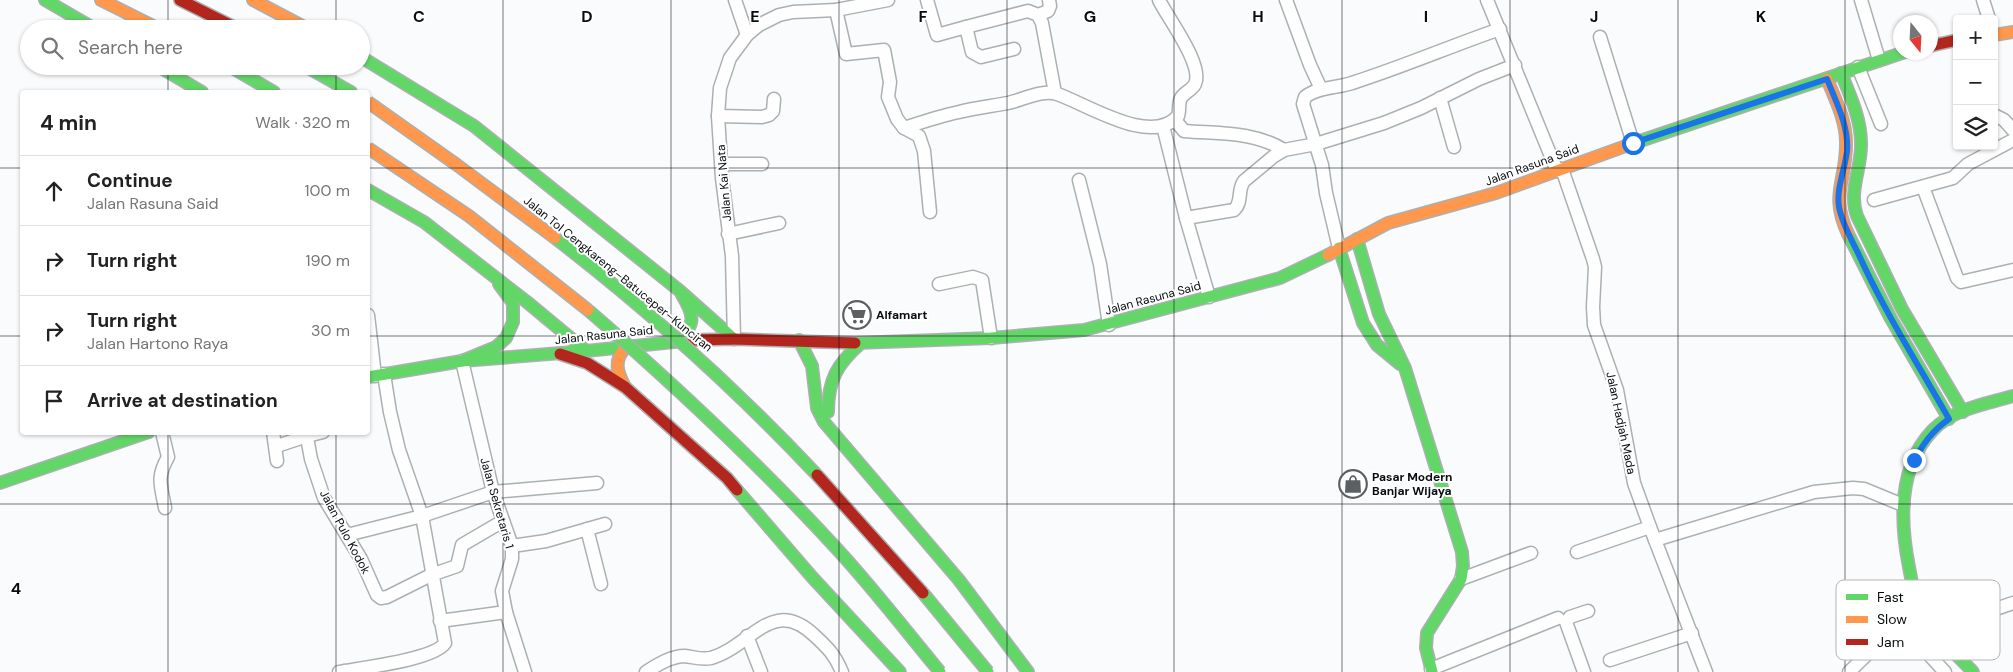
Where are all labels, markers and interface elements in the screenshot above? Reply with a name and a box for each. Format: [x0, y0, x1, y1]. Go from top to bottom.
text: C [413, 6, 425, 27]
text: D [581, 6, 593, 27]
text: E [750, 6, 760, 27]
text: F [919, 6, 928, 27]
text: G [1084, 6, 1096, 27]
text: H [1252, 6, 1264, 27]
text: I [1424, 6, 1428, 27]
text: J [1590, 6, 1598, 27]
text: K [1756, 6, 1767, 27]
north arrow [1893, 15, 1938, 60]
map controls [1953, 15, 1998, 150]
button: + [1953, 15, 1998, 60]
search box [20, 20, 370, 75]
icon: search [38, 34, 66, 62]
text: Search here [78, 35, 183, 60]
button: − [1953, 60, 1998, 105]
button: layers [1953, 105, 1998, 150]
text: 4 min [40, 109, 97, 137]
text: Walk · 320 m [255, 112, 350, 133]
route start [1622, 132, 1645, 155]
street label: Jalan Rasuna Said [1483, 141, 1581, 189]
street label: Jalan Kai Nata [713, 144, 735, 222]
text: Continue [87, 168, 173, 193]
icon: ahead [40, 177, 68, 205]
text: 100 m [305, 180, 350, 201]
text: Jalan Rasuna Said [87, 193, 219, 214]
street label: Jalan Tol Cengkareng–Batuceper–Kunciran [520, 193, 716, 355]
icon: right [40, 247, 68, 275]
text: Turn right [87, 248, 177, 273]
text: 190 m [306, 250, 350, 271]
street label: Jalan Rasuna Said [1103, 277, 1203, 319]
supermarket icon: Alfamart [842, 300, 872, 330]
place label: Alfamart [876, 307, 927, 323]
text: Turn right [87, 308, 177, 333]
icon: right [40, 317, 68, 345]
text: 30 m [311, 320, 350, 341]
street label: Jalan Rasuna Said [554, 322, 654, 348]
text: Jalan Hartono Raya [87, 333, 228, 354]
street label: Jalan Hadjah Mada [1602, 370, 1640, 476]
icon: arrive [40, 387, 68, 415]
text: Arrive at destination [87, 388, 278, 413]
route end [1903, 449, 1926, 472]
street label: Jalan Sekretaris 1 [476, 456, 518, 550]
shop icon: Pasar Modern Banjar Wijaya [1338, 469, 1368, 499]
place label: Pasar Modern Banjar Wijaya [1372, 469, 1453, 499]
street label: Jalan Pulo Kodok [316, 487, 374, 577]
text: 4 [11, 578, 21, 599]
legend [1836, 580, 2000, 660]
text: Fast [1877, 588, 1904, 606]
text: Slow [1877, 610, 1907, 628]
text: Jam [1877, 633, 1904, 651]

